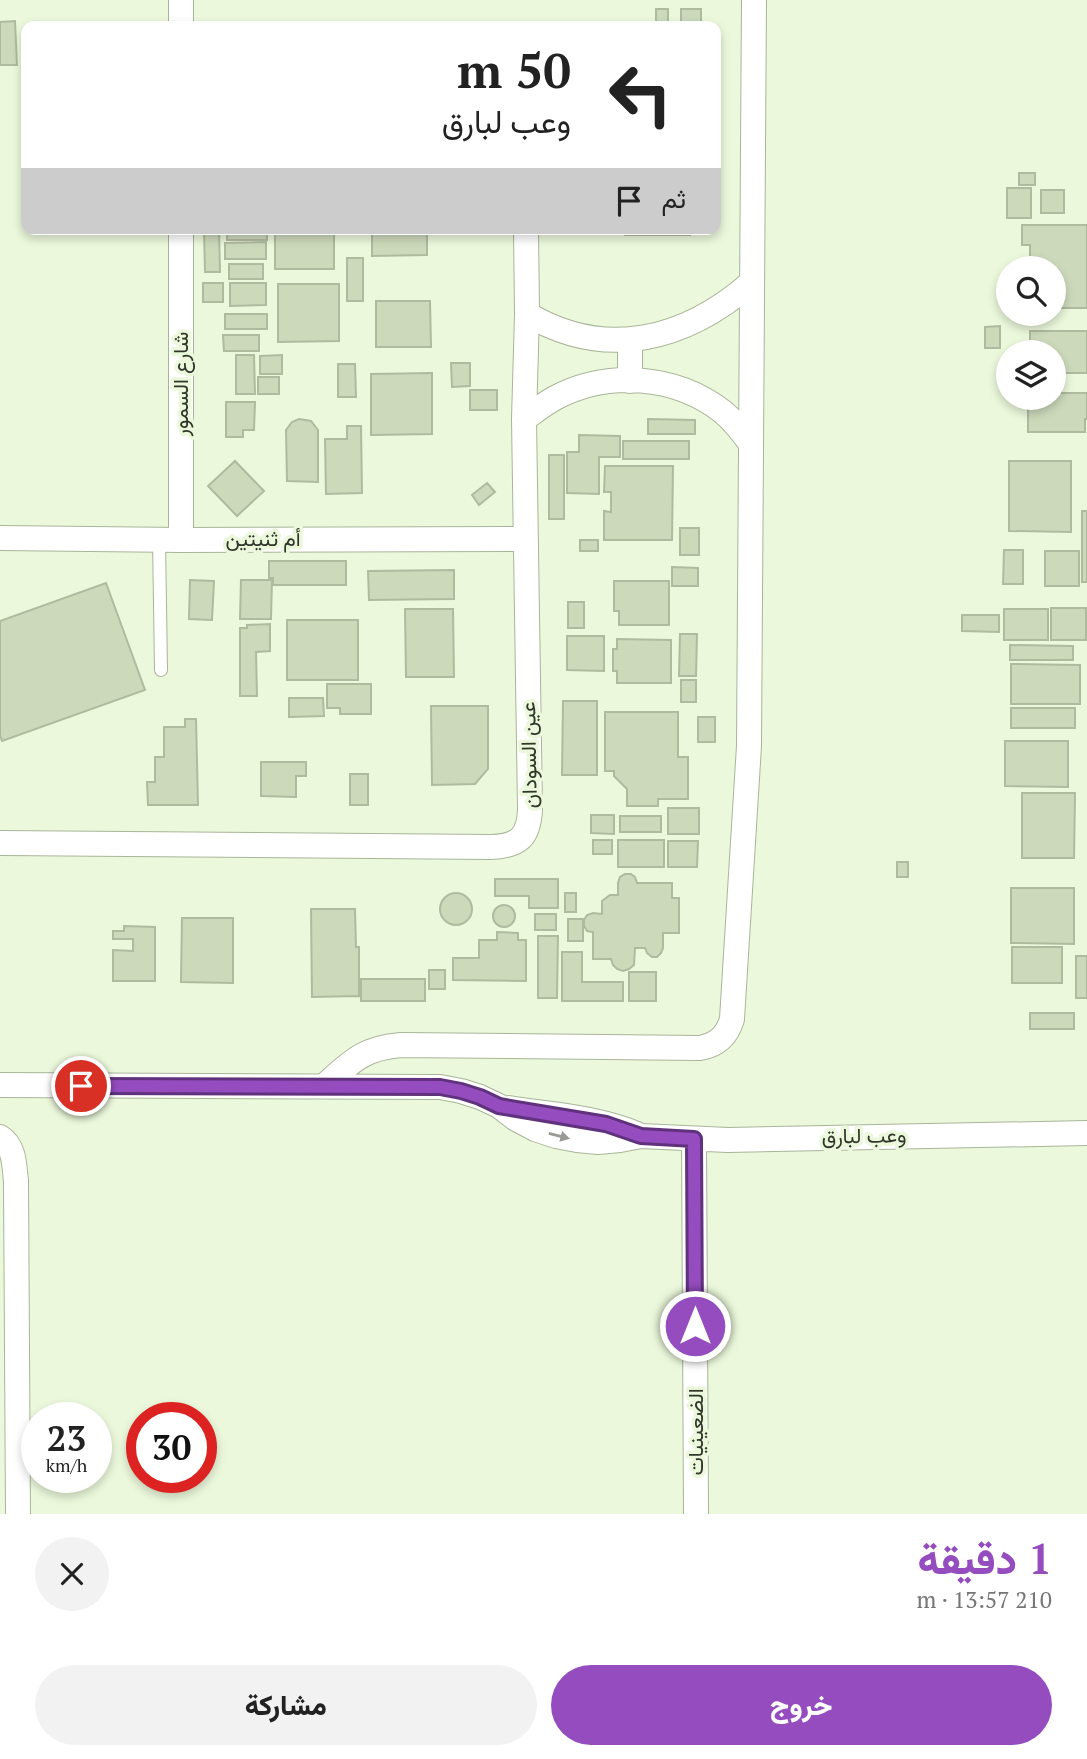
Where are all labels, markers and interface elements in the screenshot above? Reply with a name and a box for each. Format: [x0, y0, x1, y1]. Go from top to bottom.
text: 50 m [457, 37, 571, 102]
icon: left [595, 49, 686, 140]
text: وعب لبارق [442, 100, 571, 142]
text: ثم [662, 181, 686, 215]
icon: arrive [610, 182, 648, 220]
map controls [996, 256, 1066, 410]
button: search [996, 256, 1066, 326]
street label: شارع السمور [166, 332, 195, 437]
button: layers [996, 340, 1066, 410]
street label: أم ثنيتين [225, 524, 301, 553]
street label: عين السودان [513, 701, 543, 809]
pin [51, 1056, 111, 1116]
icon: arrive [62, 1067, 100, 1105]
street label: وعب لبارق [821, 1120, 907, 1150]
one-way arrow [548, 1131, 570, 1142]
position arrow [658, 1289, 732, 1363]
street label: الضعينيات [681, 1388, 709, 1476]
speed limit sign: 30 [126, 1402, 217, 1493]
text: 23 [47, 1415, 86, 1461]
text: km/h [46, 1453, 87, 1477]
text: 1 دقيقة [917, 1530, 1052, 1586]
button: close [35, 1537, 109, 1611]
text: 210 m · 13:57 [917, 1584, 1052, 1615]
button: مشاركة [35, 1665, 537, 1745]
button: خروج [551, 1665, 1052, 1745]

